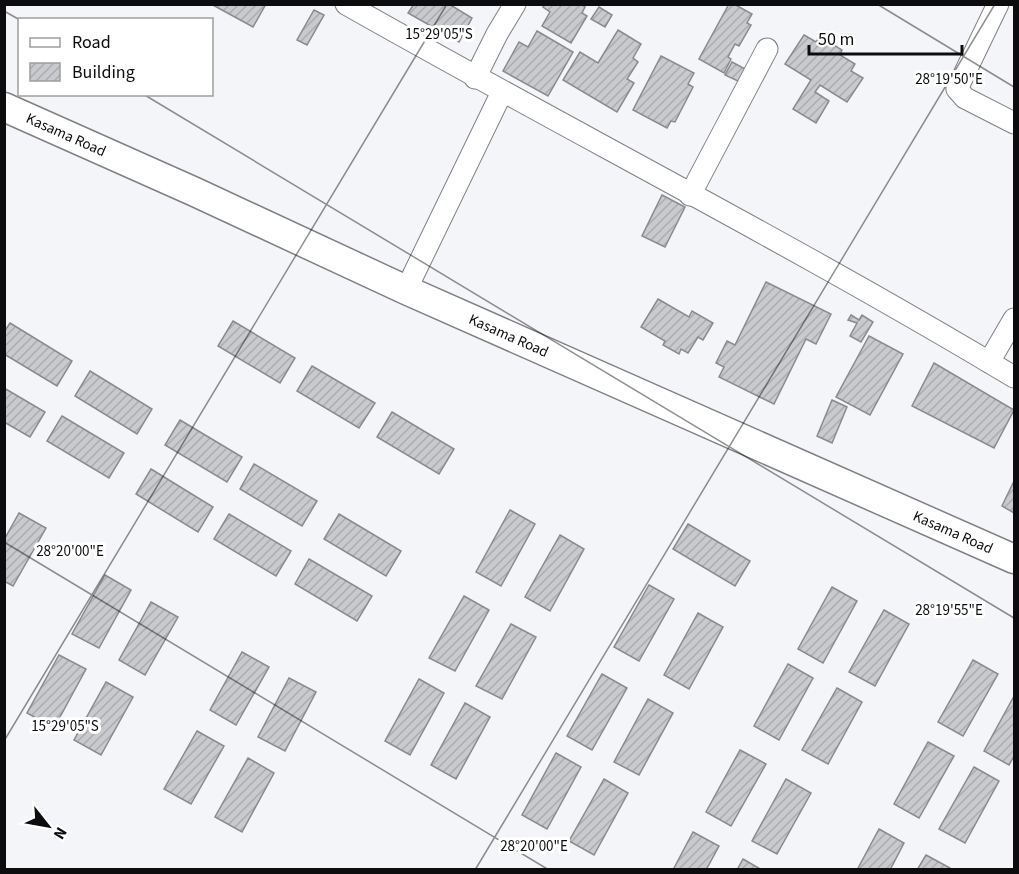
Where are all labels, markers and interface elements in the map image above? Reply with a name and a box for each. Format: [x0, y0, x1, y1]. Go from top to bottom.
legend [18, 18, 213, 96]
scale bar [809, 18, 962, 56]
text: 15°29'05"S [405, 24, 473, 45]
text: 50 m [818, 27, 854, 52]
text: Road [72, 30, 111, 55]
text: Building [72, 60, 135, 85]
text: 28°19'50"E [915, 69, 983, 90]
street label: Kasama Road [23, 108, 109, 162]
street label: Kasama Road [465, 309, 552, 363]
street label: Kasama Road [910, 506, 996, 559]
text: 28°20'00"E [36, 541, 104, 562]
text: 28°19'55"E [915, 600, 983, 621]
text: 15°29'05"S [31, 716, 99, 737]
north arrow [18, 796, 78, 856]
text: N [48, 823, 72, 843]
text: 28°20'00"E [500, 836, 568, 857]

